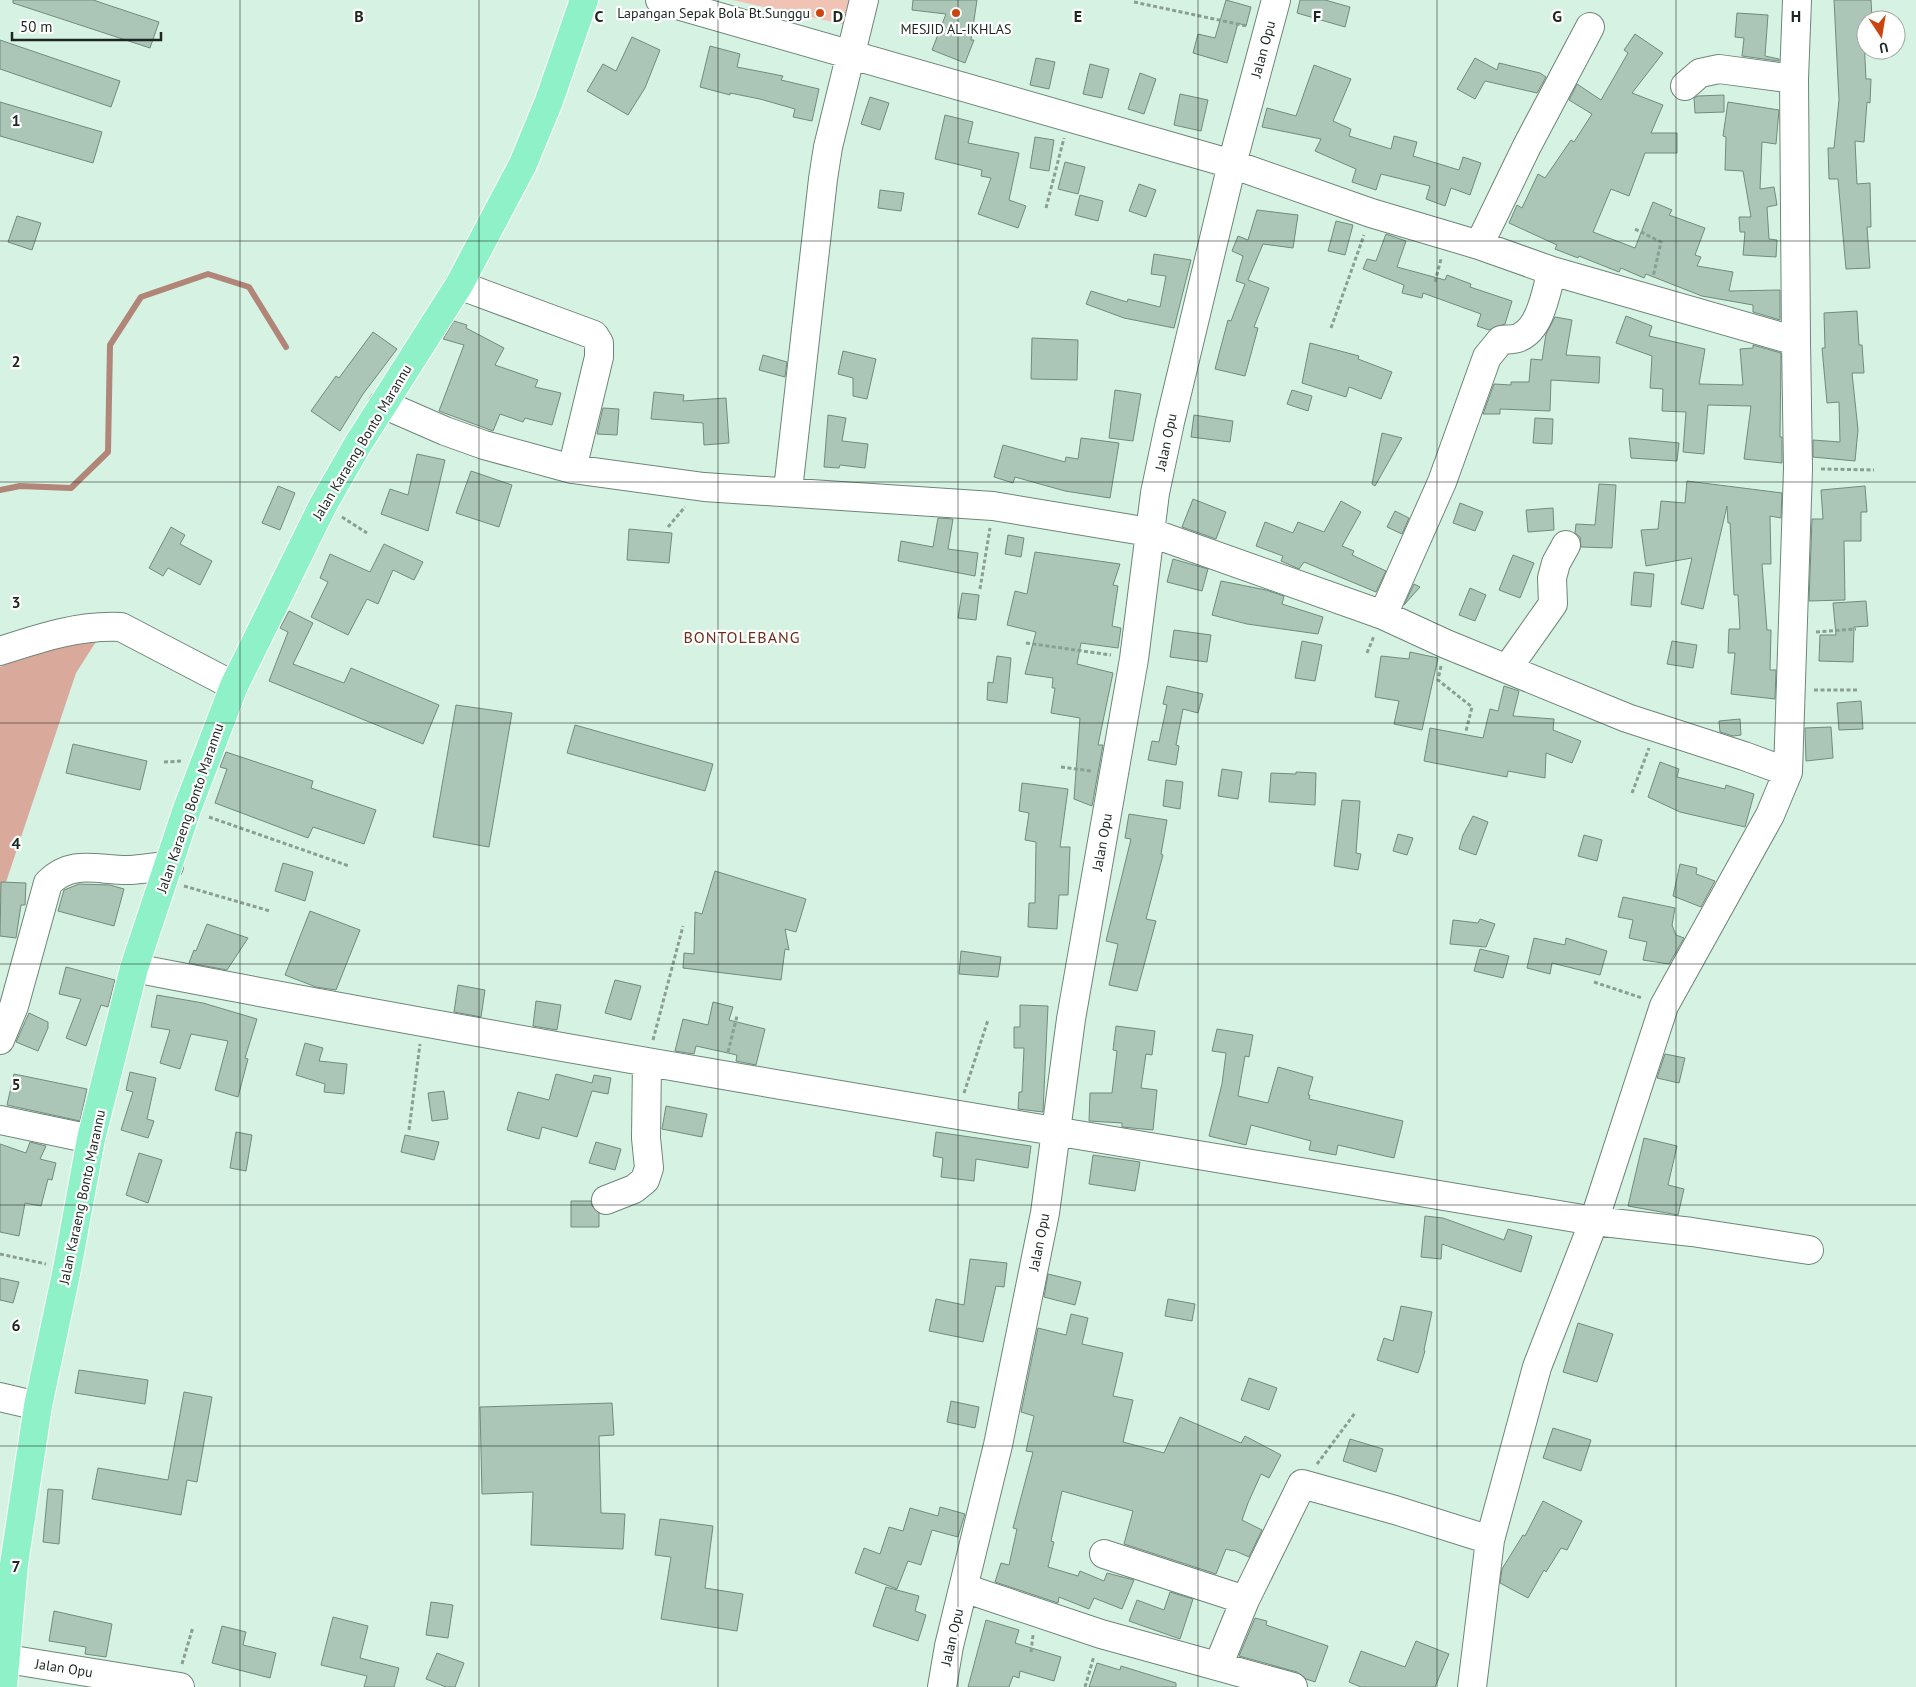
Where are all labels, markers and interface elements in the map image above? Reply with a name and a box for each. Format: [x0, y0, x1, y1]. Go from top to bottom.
place label: Lapangan Sepak Bola Bt.Sunggu [617, 4, 810, 22]
text: B [354, 6, 364, 26]
text: C [595, 6, 604, 26]
text: D [833, 6, 843, 26]
text: E [1074, 6, 1082, 26]
text: F [1313, 6, 1321, 26]
text: G [1552, 6, 1562, 26]
text: H [1791, 6, 1801, 26]
marker: Lapangan Sepak Bola Bt.Sunggu [814, 7, 826, 19]
marker: MESJID AL-IKHLAS [950, 7, 962, 19]
scale bar [12, 10, 161, 42]
north arrow [1856, 10, 1906, 60]
text: 50 m [20, 17, 53, 36]
street label: Jalan Opu [1247, 19, 1279, 80]
place label: MESJID AL-IKHLAS [901, 20, 1011, 38]
text: U [1878, 38, 1890, 57]
text: 1 [11, 110, 21, 130]
text: 2 [11, 351, 21, 371]
street label: Jalan Karaeng Bonto Marannu [308, 361, 416, 524]
street label: Jalan Opu [1151, 412, 1181, 473]
text: 3 [11, 592, 21, 612]
district label: BONTOLEBANG [683, 627, 801, 647]
street label: Jalan Karaeng Bonto Marannu [152, 721, 227, 896]
street label: Jalan Opu [1088, 812, 1116, 873]
text: 4 [11, 833, 21, 853]
text: 5 [11, 1074, 21, 1094]
street label: Jalan Karaeng Bonto Marannu [54, 1108, 109, 1287]
street label: Jalan Opu [1024, 1212, 1053, 1273]
text: 6 [11, 1315, 21, 1335]
text: 7 [11, 1556, 21, 1576]
street label: Jalan Opu [936, 1607, 967, 1668]
street label: Jalan Opu [33, 1654, 94, 1681]

